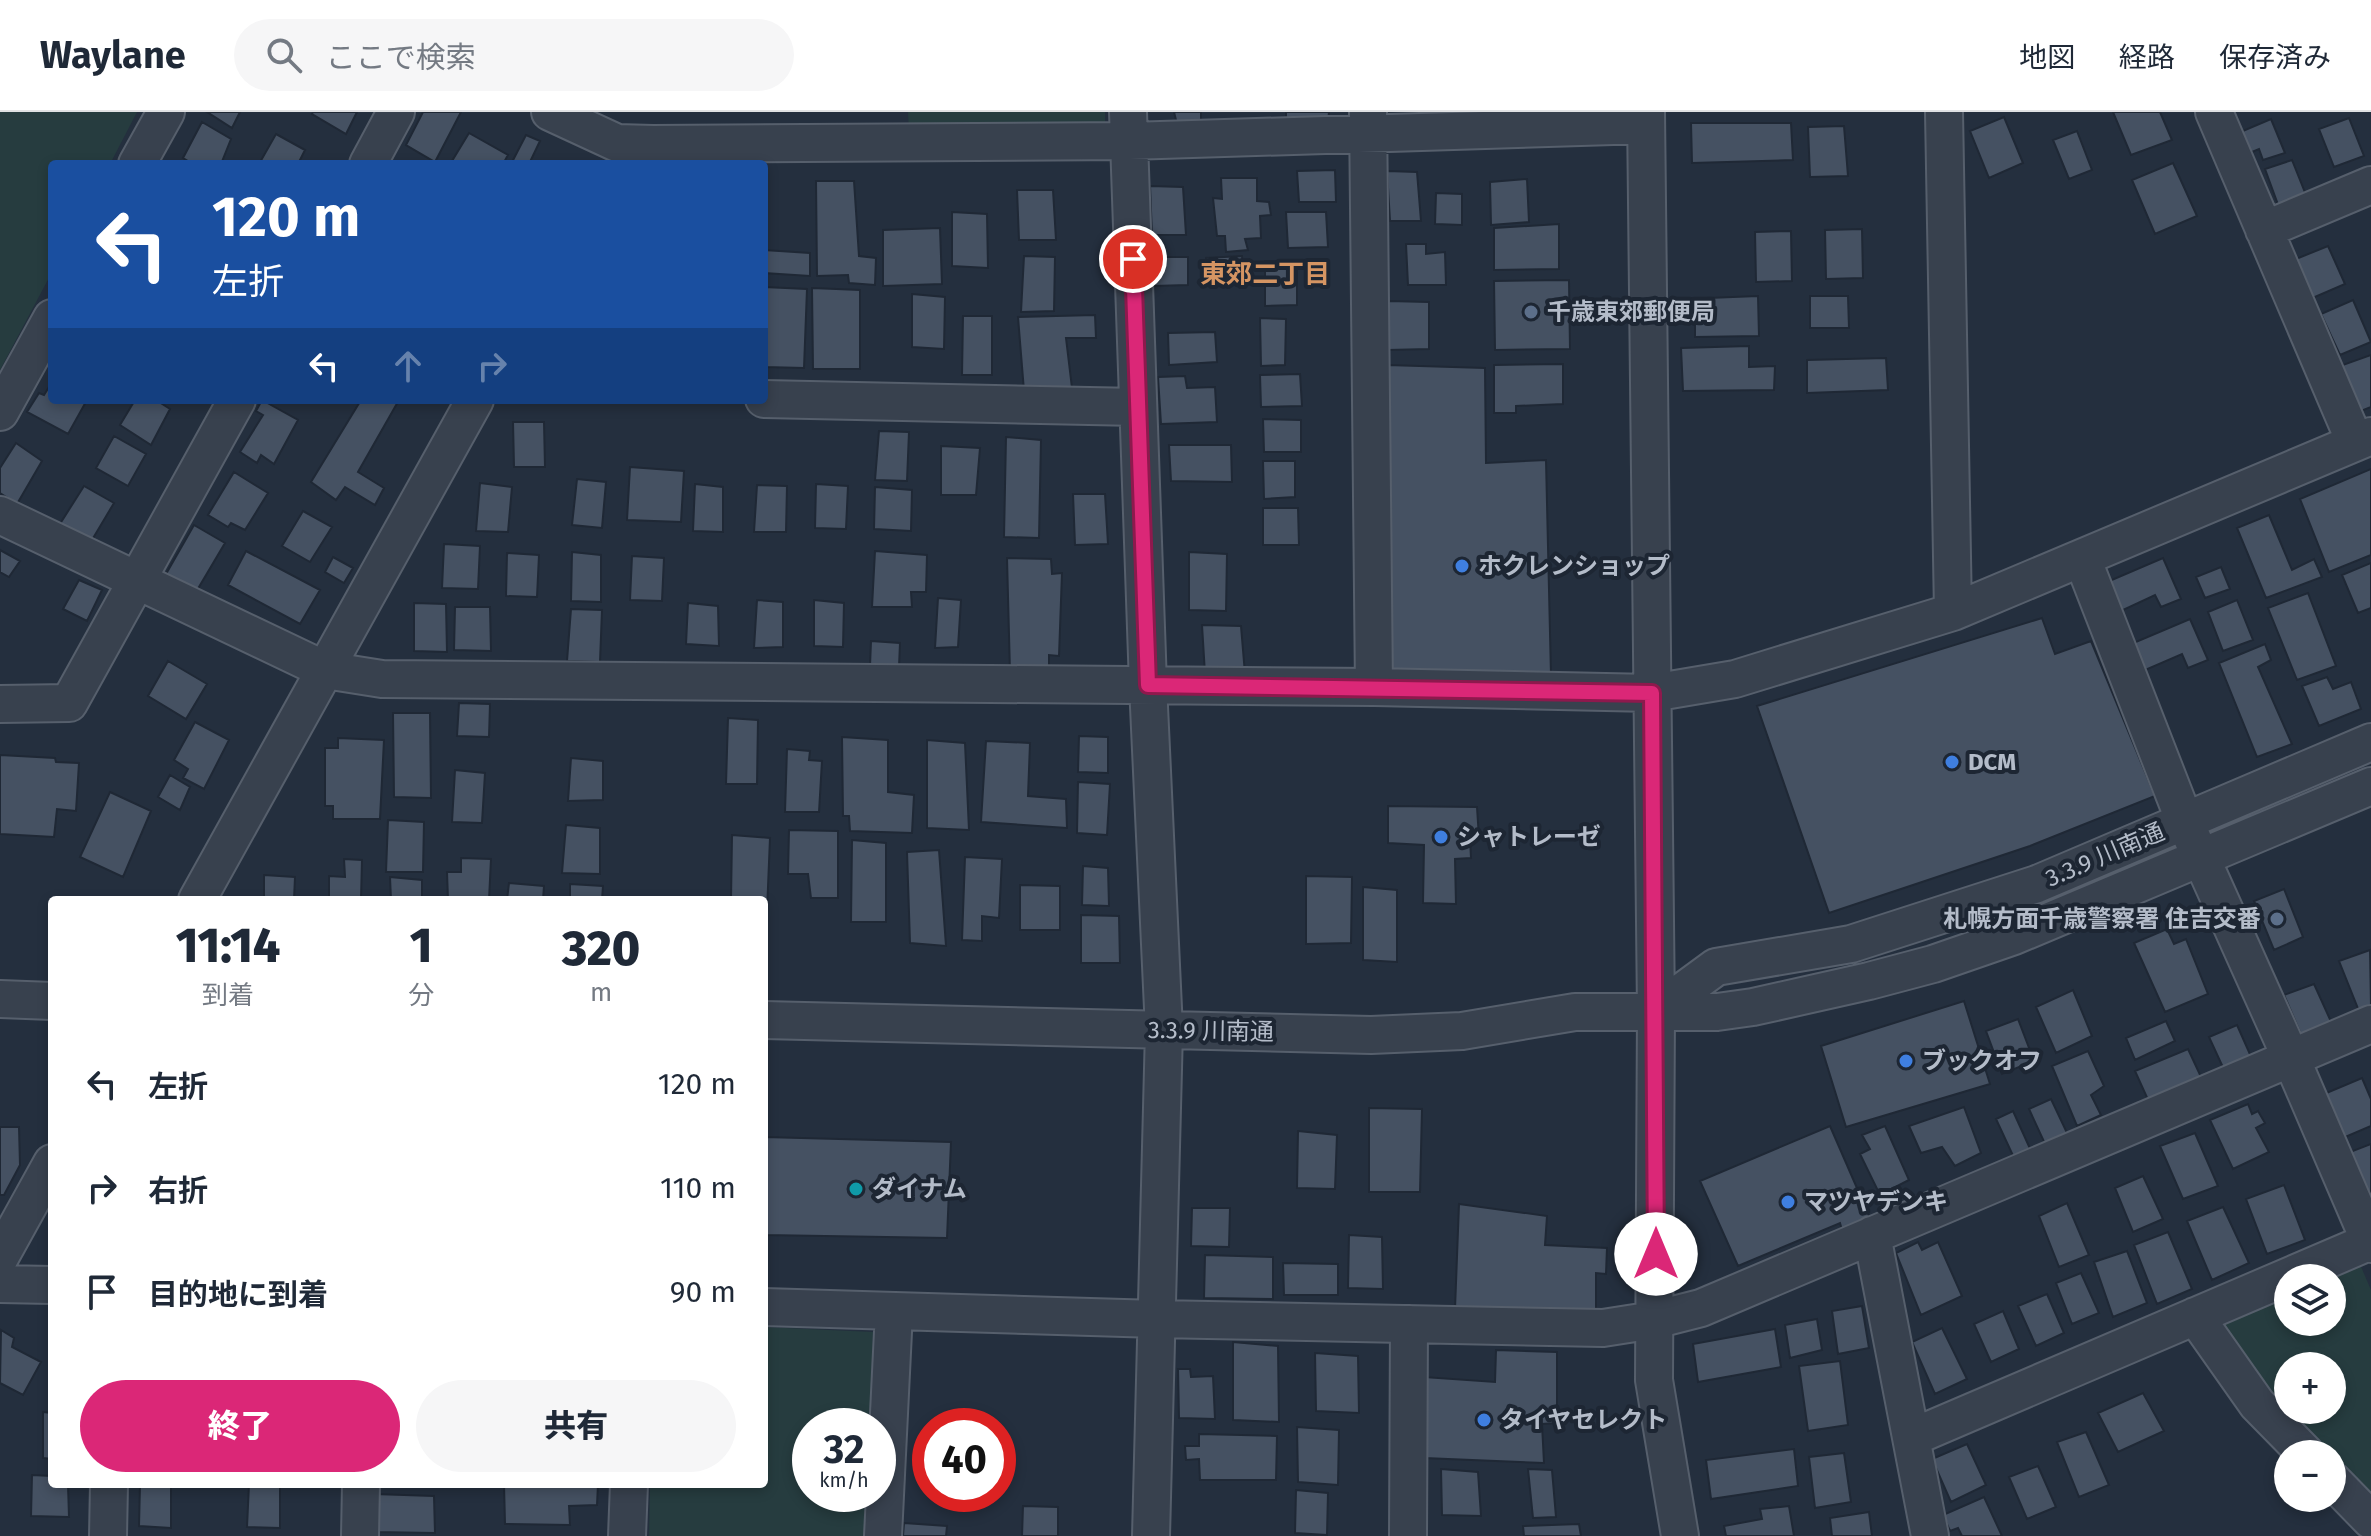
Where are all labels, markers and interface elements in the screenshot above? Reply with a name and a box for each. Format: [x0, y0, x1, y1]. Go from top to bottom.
search box [234, 19, 794, 91]
text: Waylane [40, 32, 186, 78]
icon: search [262, 33, 306, 77]
text: ここで検索 [326, 40, 476, 76]
text: 地図 [2019, 41, 2075, 74]
text: 経路 [2119, 41, 2175, 74]
text: 保存済み [2219, 41, 2331, 74]
text: 120 m [212, 184, 360, 251]
icon: left [80, 192, 184, 296]
pin [1099, 225, 1167, 293]
icon: arrive [1111, 237, 1155, 281]
district label: 東郊二丁目 [1200, 259, 1330, 290]
text: 左折 [212, 260, 284, 304]
place label: 千歳東郊郵便局 [1547, 298, 1715, 326]
marker: 千歳東郊郵便局 [1522, 303, 1540, 321]
icon: left [302, 344, 346, 388]
icon: ahead [386, 344, 430, 388]
icon: right [470, 344, 514, 388]
place label: ホクレンショップ [1478, 552, 1670, 580]
marker: ホクレンショップ [1453, 557, 1471, 575]
place label: DCM [1968, 748, 2016, 776]
marker: DCM [1943, 753, 1961, 771]
street label: 3.3.9 川南通 [2042, 817, 2168, 893]
place label: シャトレーゼ [1457, 823, 1601, 851]
marker: シャトレーゼ [1432, 828, 1450, 846]
place label: 札幌方面千歳警察署 住吉交番 [1943, 905, 2261, 933]
marker: 札幌方面千歳警察署 住吉交番 [2268, 910, 2286, 928]
text: 11:14 [176, 917, 280, 975]
text: 1 [410, 917, 433, 975]
text: 320 [562, 920, 640, 978]
text: m [590, 977, 612, 1008]
text: 到着 [202, 980, 254, 1011]
text: 分 [408, 980, 434, 1011]
street label: 3.3.9 川南通 [1148, 1016, 1274, 1046]
place label: ブックオフ [1922, 1047, 2042, 1075]
marker: ブックオフ [1897, 1052, 1915, 1070]
icon: left [80, 1062, 124, 1106]
text: 120 m [658, 1066, 736, 1102]
text: 左折 [148, 1069, 208, 1105]
icon: right [80, 1166, 124, 1210]
text: 110 m [660, 1170, 736, 1206]
text: 右折 [148, 1173, 208, 1209]
place label: ダイナム [872, 1175, 967, 1203]
marker: ダイナム [847, 1180, 865, 1198]
place label: マツヤデンキ [1804, 1188, 1948, 1216]
marker: マツヤデンキ [1779, 1193, 1797, 1211]
position arrow [1614, 1212, 1698, 1296]
map controls [2274, 1264, 2346, 1512]
button: layers [2274, 1264, 2346, 1336]
icon: arrive [80, 1270, 124, 1314]
text: 90 m [670, 1274, 736, 1310]
text: 目的地に到着 [148, 1277, 328, 1313]
button: + [2274, 1352, 2346, 1424]
button: 終了 [80, 1380, 400, 1472]
button: 共有 [416, 1380, 736, 1472]
place label: タイヤセレクト [1500, 1406, 1667, 1434]
speed limit sign: 40 [912, 1408, 1016, 1512]
marker: タイヤセレクト [1475, 1411, 1493, 1429]
text: 32 [823, 1426, 865, 1474]
button: − [2274, 1440, 2346, 1512]
text: km/h [819, 1468, 869, 1492]

